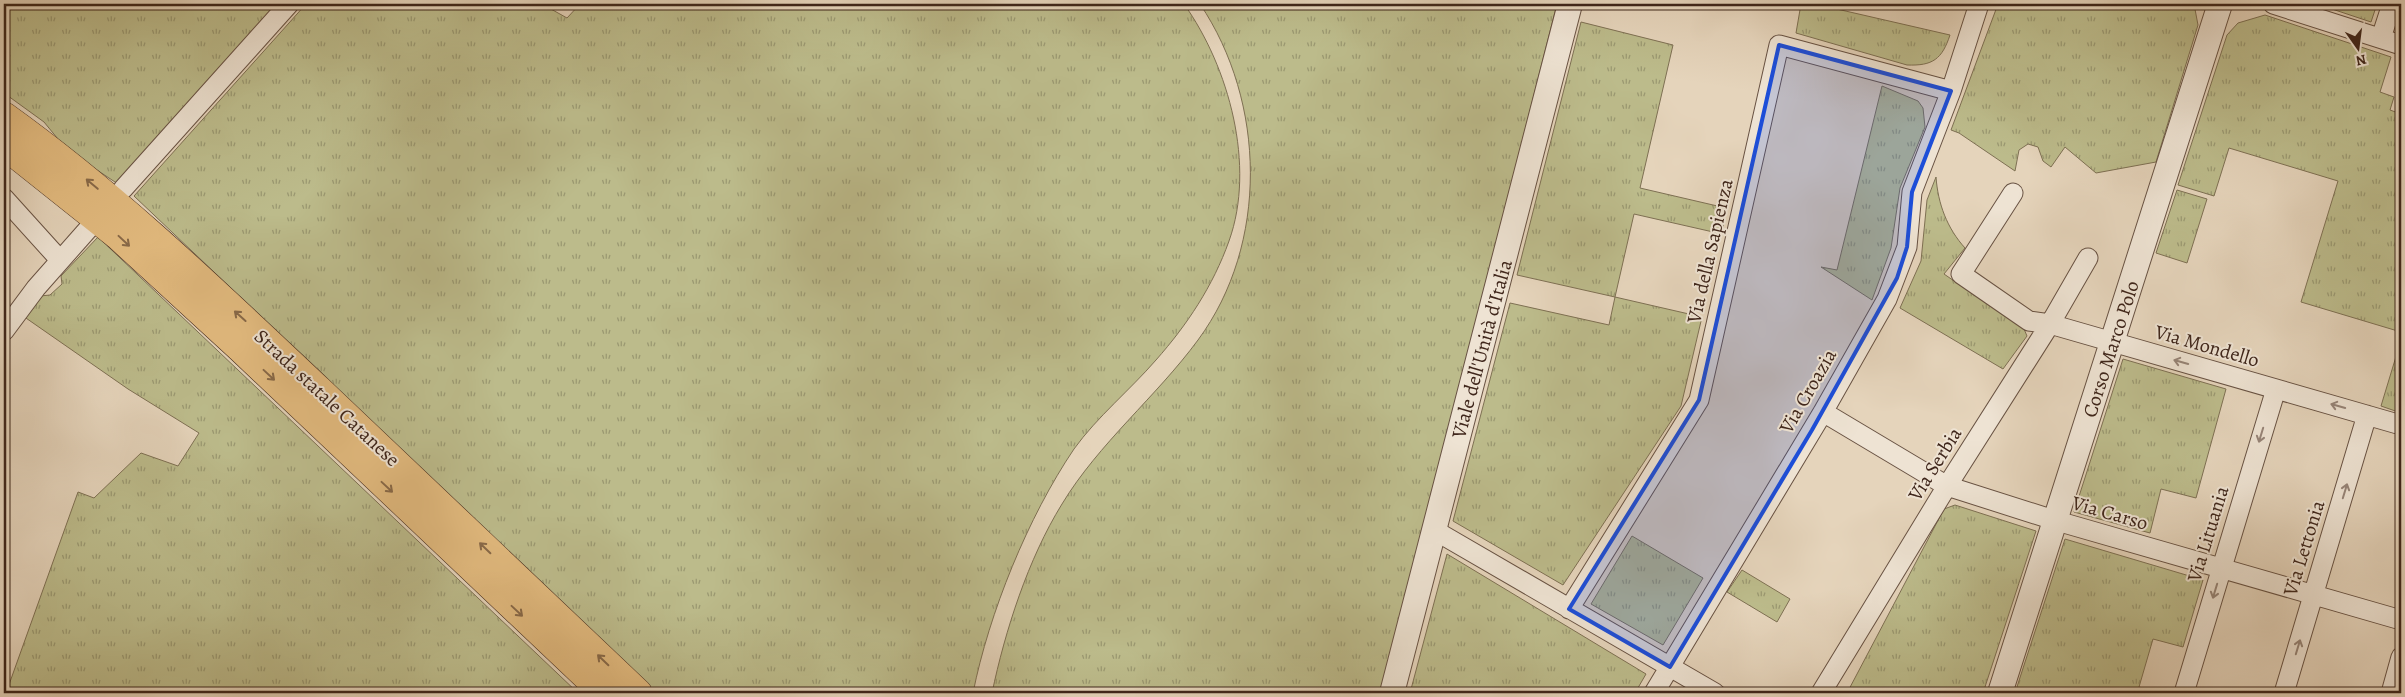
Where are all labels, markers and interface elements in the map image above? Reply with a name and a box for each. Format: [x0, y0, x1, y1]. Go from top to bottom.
north arrow [2332, 22, 2382, 72]
text: N [2354, 50, 2368, 71]
street label: Via della Sapienza [1680, 176, 1740, 327]
one-way arrow [86, 179, 99, 190]
one-way arrow [118, 235, 130, 247]
street label: Viale dell'Unità d'Italia [1445, 256, 1519, 442]
street label: Corso Marco Polo [2076, 277, 2146, 421]
one-way arrow [233, 310, 246, 322]
street label: Via Mondello [2151, 318, 2262, 374]
street label: Strada statale Catanese [248, 323, 406, 473]
street label: Via Croazia [1772, 343, 1843, 439]
one-way arrow [2174, 357, 2190, 366]
one-way arrow [263, 369, 275, 381]
one-way arrow [2330, 401, 2346, 411]
street label: Via Serbia [1901, 421, 1969, 507]
one-way arrow [2256, 427, 2266, 443]
one-way arrow [381, 481, 393, 493]
street label: Via Lituania [2180, 482, 2236, 586]
one-way arrow [2340, 483, 2350, 499]
street label: Via Carso [2068, 489, 2151, 537]
street label: Via Lettonia [2276, 496, 2332, 600]
one-way arrow [478, 542, 491, 554]
one-way arrow [2209, 582, 2219, 598]
one-way arrow [511, 605, 524, 617]
one-way arrow [2294, 639, 2304, 655]
one-way arrow [596, 654, 609, 666]

